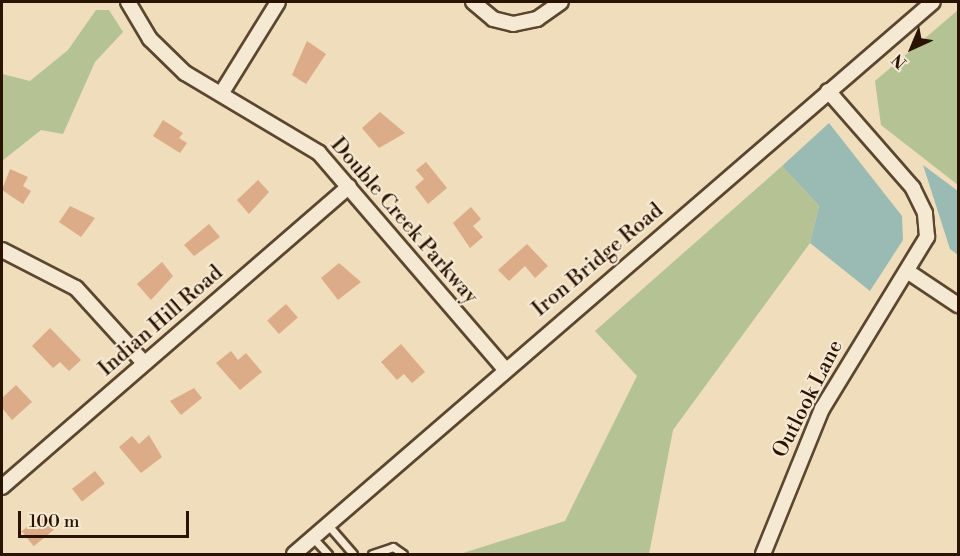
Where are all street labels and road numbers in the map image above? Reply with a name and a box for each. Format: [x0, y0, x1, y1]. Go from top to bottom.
street label: Double Creek Parkway [325, 133, 483, 309]
street label: Iron Bridge Road [528, 198, 668, 322]
street label: Indian Hill Road [94, 260, 228, 382]
street label: Outlook Lane [768, 336, 848, 462]

